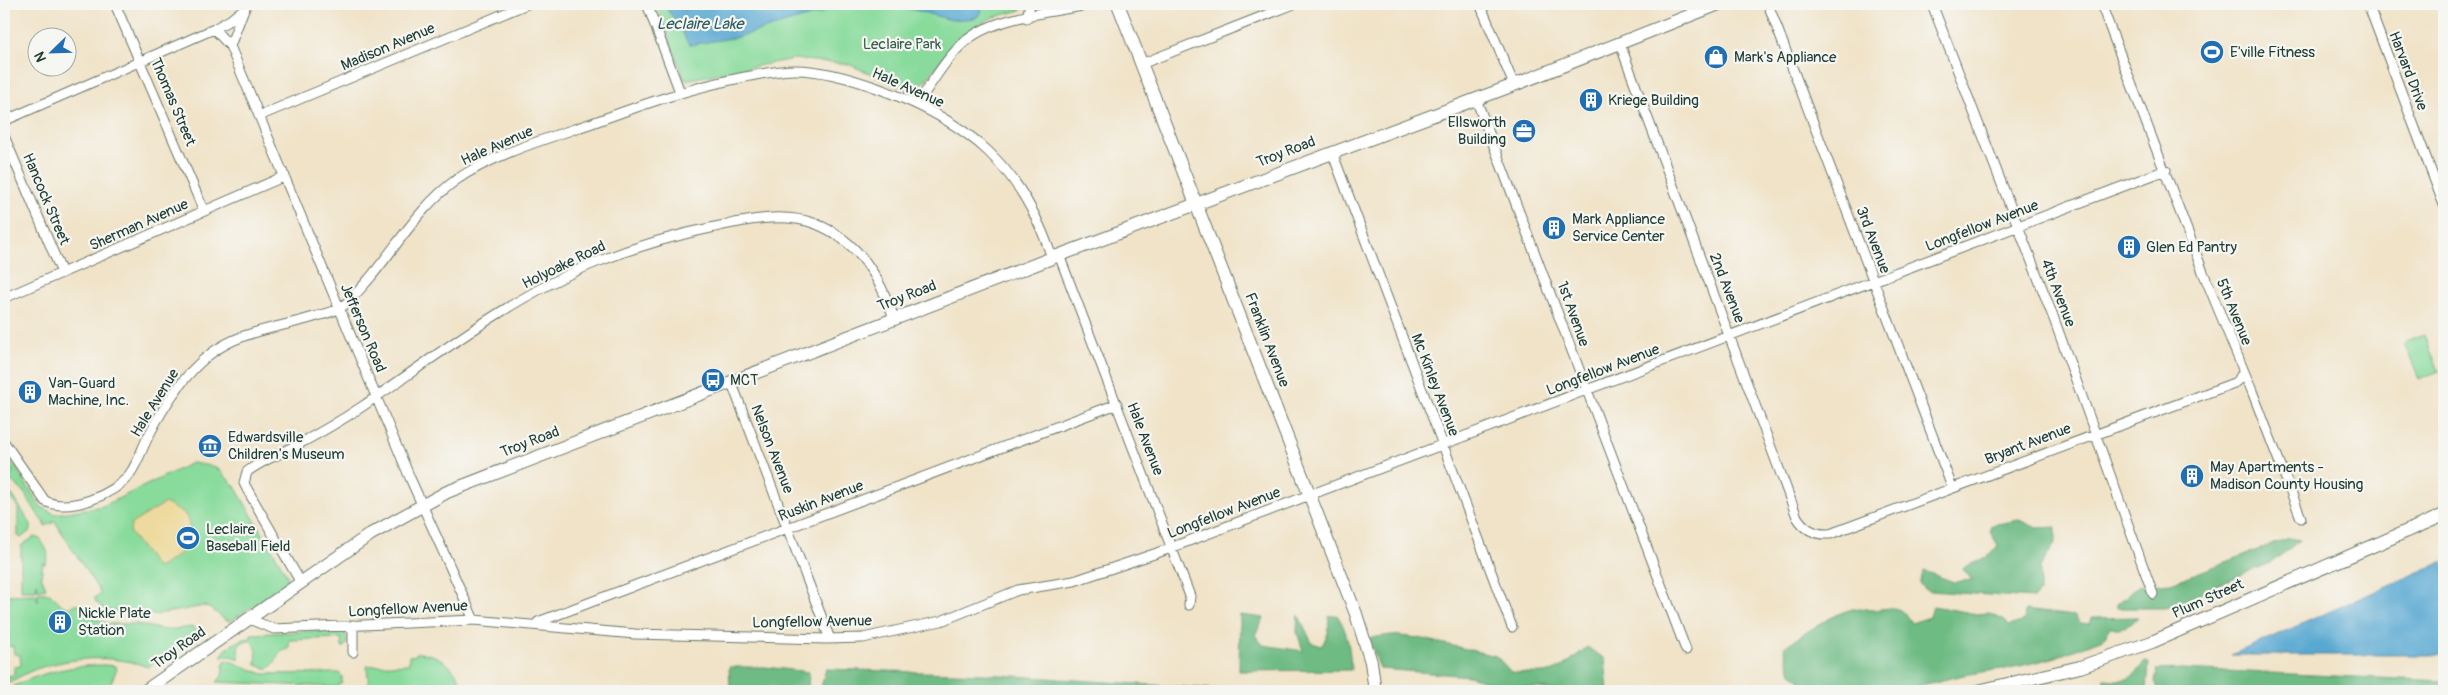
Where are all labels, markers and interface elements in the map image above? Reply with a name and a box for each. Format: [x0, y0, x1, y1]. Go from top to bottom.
water label: Leclaire Lake [657, 14, 746, 34]
street label: Madison Avenue [338, 18, 438, 75]
north arrow [28, 28, 78, 78]
street label: Harvard Drive [2384, 29, 2432, 114]
park label: Leclaire Park [863, 35, 942, 54]
sports icon: E'ville Fitness [2199, 39, 2225, 65]
place label: E'ville Fitness [2230, 43, 2315, 62]
shop icon: Mark's Appliance [1703, 44, 1729, 70]
place label: Mark's Appliance [1734, 48, 1837, 67]
text: N [31, 49, 50, 65]
street label: Thomas Street [146, 55, 200, 150]
street label: Hale Avenue [869, 64, 947, 113]
building icon: Kriege Building [1578, 87, 1604, 113]
place label: Kriege Building [1608, 91, 1699, 110]
place label: Ellsworth Building [1448, 113, 1506, 149]
office icon: Ellsworth Building [1511, 118, 1537, 144]
street label: Hale Avenue [458, 121, 536, 170]
street label: Troy Road [1254, 132, 1318, 172]
street label: Hancock Street [18, 150, 74, 249]
street label: Sherman Avenue [87, 194, 192, 255]
street label: Longfellow Avenue [1923, 195, 2042, 256]
street label: 3rd Avenue [1852, 204, 1895, 277]
place label: Mark Appliance Service Center [1572, 210, 1665, 246]
building icon: Mark Appliance Service Center [1541, 215, 1567, 241]
building icon: Glen Ed Pantry [2116, 234, 2142, 260]
street label: Holyoake Road [519, 237, 609, 293]
place label: Glen Ed Pantry [2146, 238, 2238, 257]
street label: 2nd Avenue [1705, 250, 1749, 326]
street label: 4th Avenue [2036, 256, 2080, 330]
street label: Troy Road [875, 276, 939, 316]
street label: 5th Avenue [2212, 276, 2256, 349]
street label: 1st Avenue [1552, 279, 1594, 350]
street label: Jefferson Road [336, 281, 390, 375]
street label: Franklin Avenue [1240, 290, 1294, 390]
street label: Mc Kinley Avenue [1407, 331, 1464, 440]
street label: Longfellow Avenue [1544, 339, 1663, 400]
street label: Hale Avenue [127, 365, 184, 441]
bus stop icon: MCT [700, 367, 726, 393]
place label: MCT [730, 371, 758, 390]
place label: Van-Guard Machine, Inc. [48, 374, 129, 410]
building icon: Van-Guard Machine, Inc. [17, 379, 43, 405]
street label: Hale Avenue [1122, 400, 1168, 479]
street label: Nelson Avenue [746, 402, 798, 497]
street label: Bryant Avenue [1982, 419, 2074, 469]
street label: Troy Road [498, 422, 562, 462]
place label: Edwardsville Children's Museum [228, 428, 344, 464]
museum icon: Edwardsville Children's Museum [197, 433, 223, 459]
place label: May Apartments - Madison County Housing [2210, 458, 2363, 494]
building icon: May Apartments - Madison County Housing [2179, 463, 2205, 489]
street label: Ruskin Avenue [776, 476, 867, 526]
street label: Longfellow Avenue [1165, 482, 1284, 543]
place label: Leclaire Baseball Field [206, 520, 290, 556]
sports icon: Leclaire Baseball Field [175, 525, 201, 551]
street label: Plum Street [2169, 574, 2248, 623]
street label: Longfellow Avenue [348, 596, 469, 622]
place label: Nickle Plate Station [78, 604, 151, 640]
building icon: Nickle Plate Station [47, 609, 73, 635]
street label: Longfellow Avenue [752, 611, 873, 633]
street label: Troy Road [148, 623, 210, 673]

